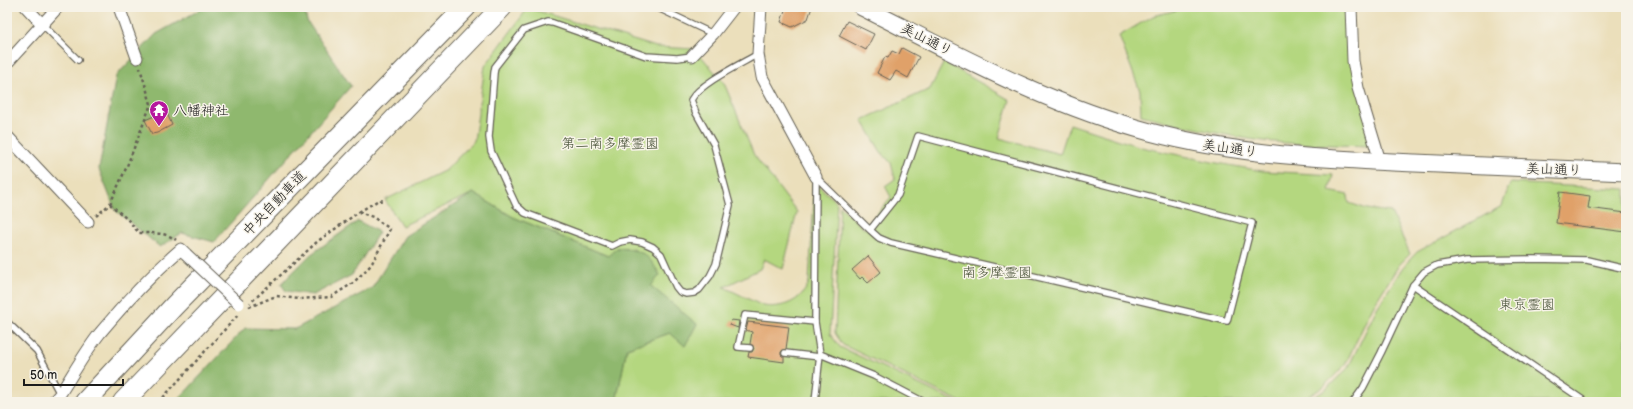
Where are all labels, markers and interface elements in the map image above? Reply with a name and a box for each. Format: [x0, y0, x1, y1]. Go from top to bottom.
street label: 美山通り [898, 19, 956, 60]
temple icon: 八幡神社 [148, 99, 170, 127]
place label: 八幡神社 [173, 102, 229, 119]
park label: 第二南多摩霊園 [561, 135, 659, 152]
street label: 美山通り [1201, 136, 1259, 161]
street label: 美山通り [1526, 160, 1582, 179]
street label: 中央自動車道 [239, 167, 310, 239]
park label: 南多摩霊園 [962, 264, 1032, 281]
park label: 東京霊園 [1499, 296, 1555, 313]
scale bar [24, 361, 123, 387]
text: 50 m [30, 368, 57, 383]

